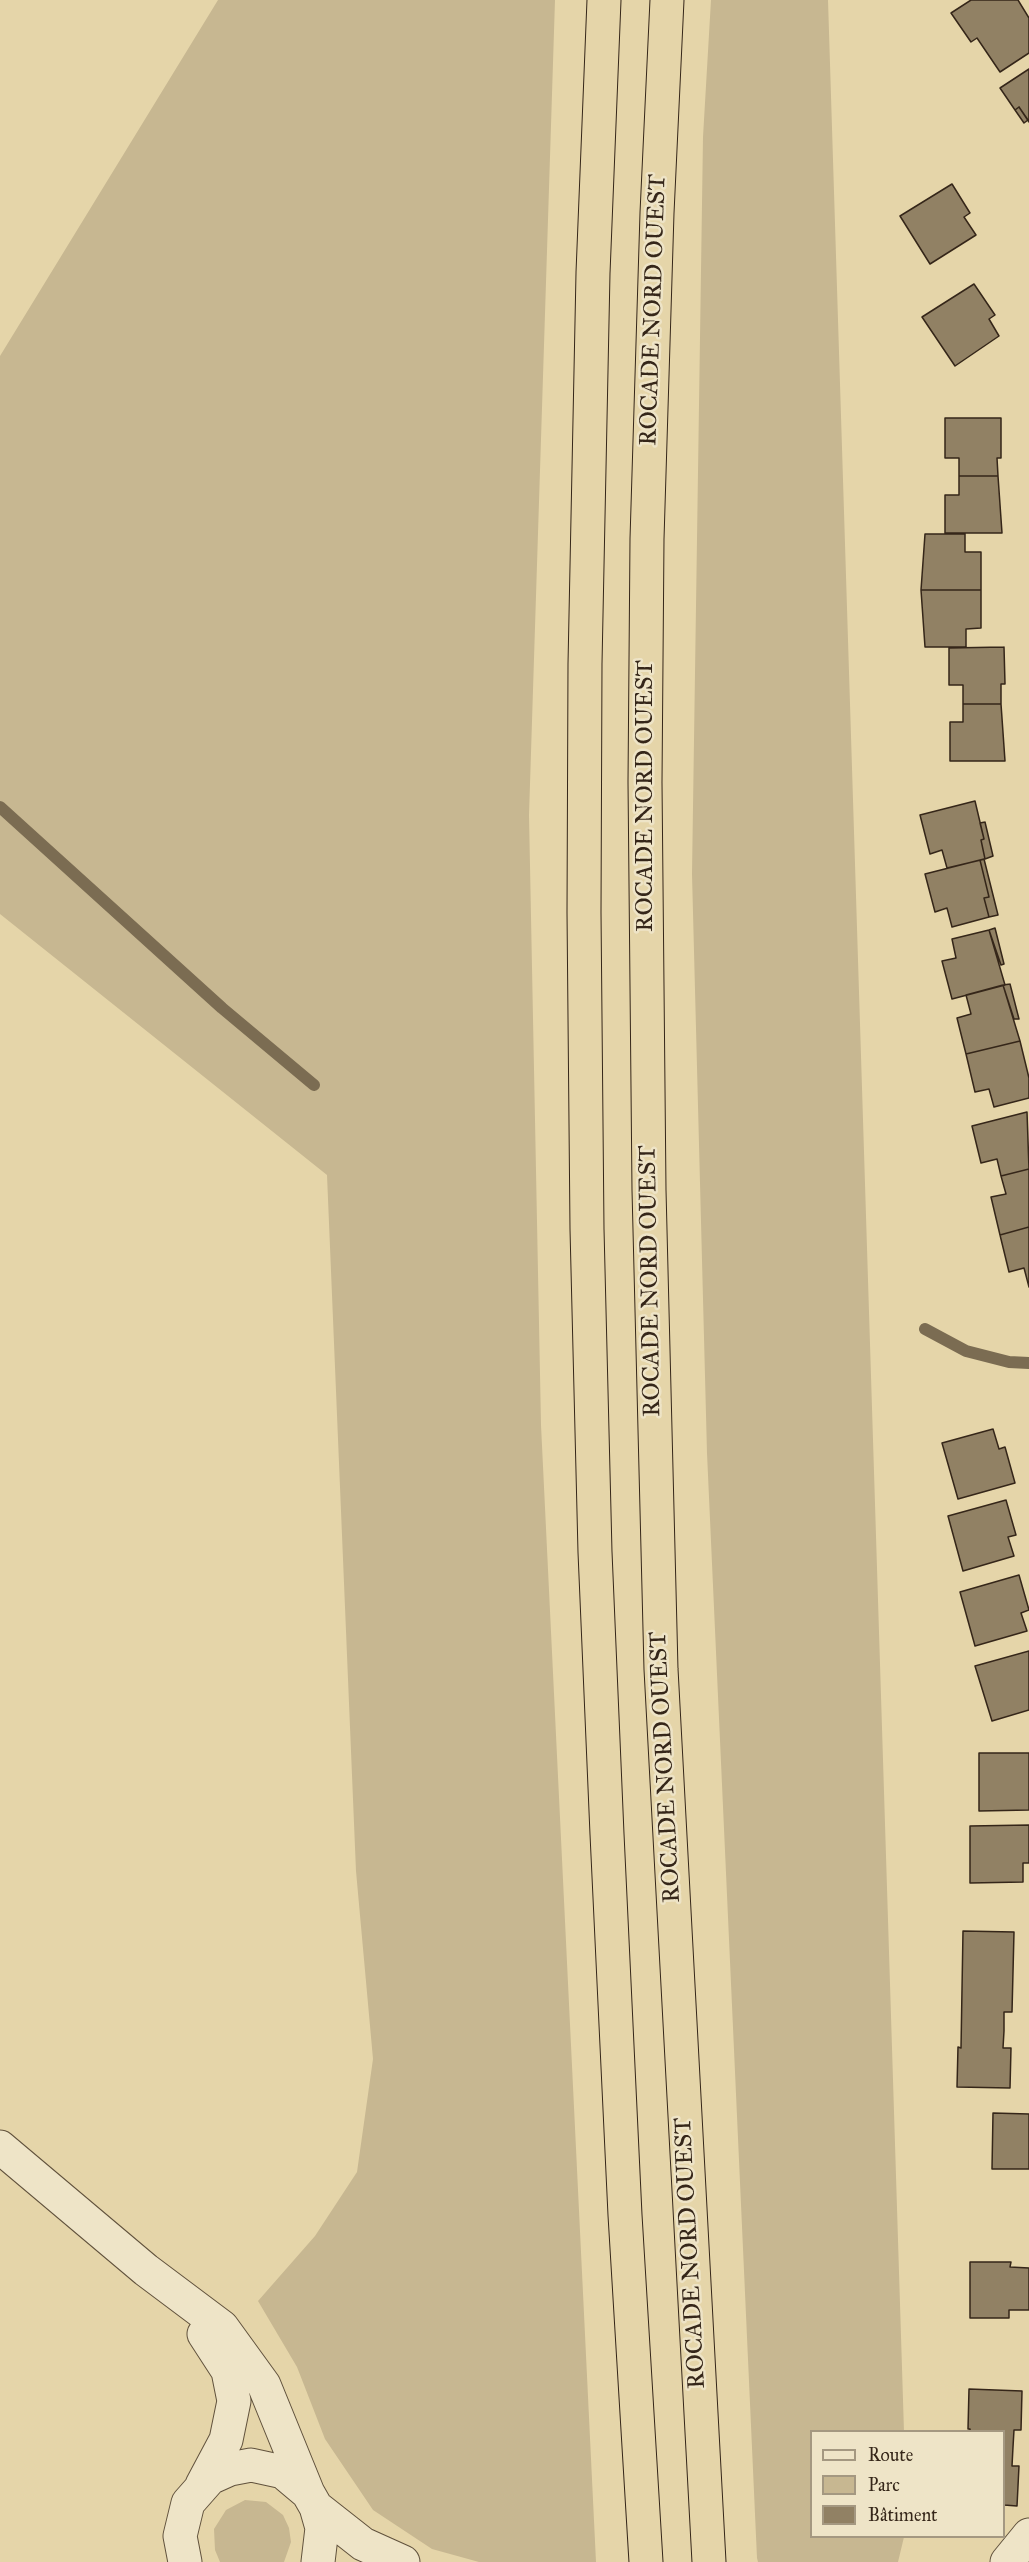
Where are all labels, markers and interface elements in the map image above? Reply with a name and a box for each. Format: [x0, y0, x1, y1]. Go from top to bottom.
street label: ROCADE NORD OUEST [635, 174, 673, 446]
street label: ROCADE NORD OUEST [632, 660, 660, 932]
street label: ROCADE NORD OUEST [634, 1145, 668, 1417]
street label: ROCADE NORD OUEST [645, 1631, 687, 1903]
street label: ROCADE NORD OUEST [670, 2117, 712, 2389]
legend [810, 2430, 1005, 2538]
text: Route [868, 2444, 913, 2466]
text: Parc [868, 2474, 900, 2496]
text: Bâtiment [868, 2504, 937, 2526]

